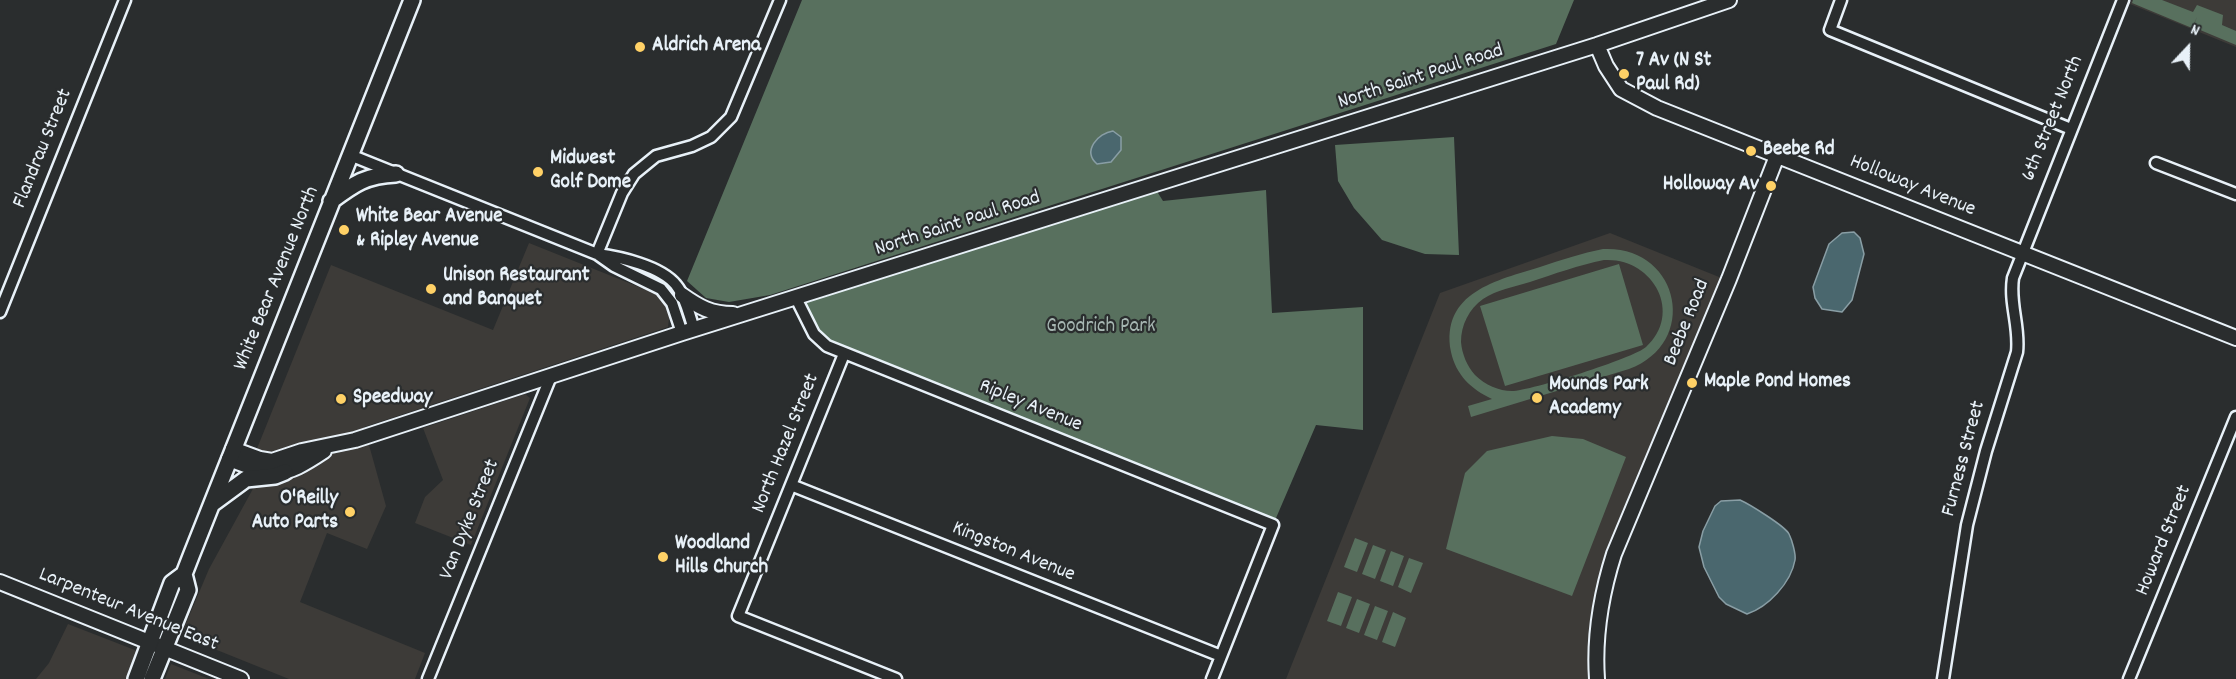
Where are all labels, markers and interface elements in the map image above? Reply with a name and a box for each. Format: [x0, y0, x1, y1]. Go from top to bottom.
north arrow [2158, 18, 2218, 78]
text: N [2187, 19, 2203, 43]
place label: Aldrich Arena [652, 34, 761, 60]
street label: North Saint Paul Road [1335, 39, 1507, 117]
marker: Aldrich Arena [633, 40, 647, 54]
place label: 7 Av (N St Paul Rd) [1636, 49, 1711, 99]
street label: 6th Street North [2017, 53, 2091, 185]
marker: 7 Av (N St Paul Rd) [1617, 67, 1631, 81]
street label: Flandrau Street [9, 86, 79, 212]
place label: Beebe Rd [1763, 138, 1835, 164]
marker: Beebe Rd [1744, 144, 1758, 158]
place label: Midwest Golf Dome [550, 147, 631, 197]
street label: Holloway Avenue [1845, 150, 1979, 224]
marker: Midwest Golf Dome [531, 165, 545, 179]
place label: Holloway Av [1663, 173, 1759, 199]
marker: Holloway Av [1764, 179, 1778, 193]
street label: White Bear Avenue North [230, 183, 326, 375]
street label: North Saint Paul Road [872, 186, 1044, 264]
place label: White Bear Avenue & Ripley Avenue [356, 205, 502, 255]
marker: White Bear Avenue & Ripley Avenue [337, 223, 351, 237]
place label: Unison Restaurant and Banquet [443, 264, 589, 314]
street label: Beebe Road [1659, 276, 1717, 370]
marker: Unison Restaurant and Banquet [424, 282, 438, 296]
park label: Goodrich Park [1046, 315, 1156, 341]
place label: Maple Pond Homes [1704, 370, 1851, 396]
street label: North Hazel Street [748, 371, 826, 517]
place label: Mounds Park Academy [1549, 373, 1649, 423]
street label: Ripley Avenue [975, 375, 1085, 439]
marker: Maple Pond Homes [1685, 376, 1699, 390]
place label: Speedway [353, 386, 432, 412]
marker: Mounds Park Academy [1530, 391, 1544, 405]
marker: Speedway [334, 392, 348, 406]
street label: Furness Street [1937, 398, 1993, 520]
street label: Van Dyke Street [435, 456, 507, 584]
street label: Howard Street [2131, 482, 2199, 600]
place label: O'Reilly Auto Parts [252, 487, 338, 537]
marker: O'Reilly Auto Parts [343, 505, 357, 519]
street label: Kingston Avenue [948, 517, 1078, 589]
place label: Woodland Hills Church [675, 532, 768, 582]
marker: Woodland Hills Church [656, 550, 670, 564]
street label: Larpenteur Avenue East [34, 563, 222, 659]

